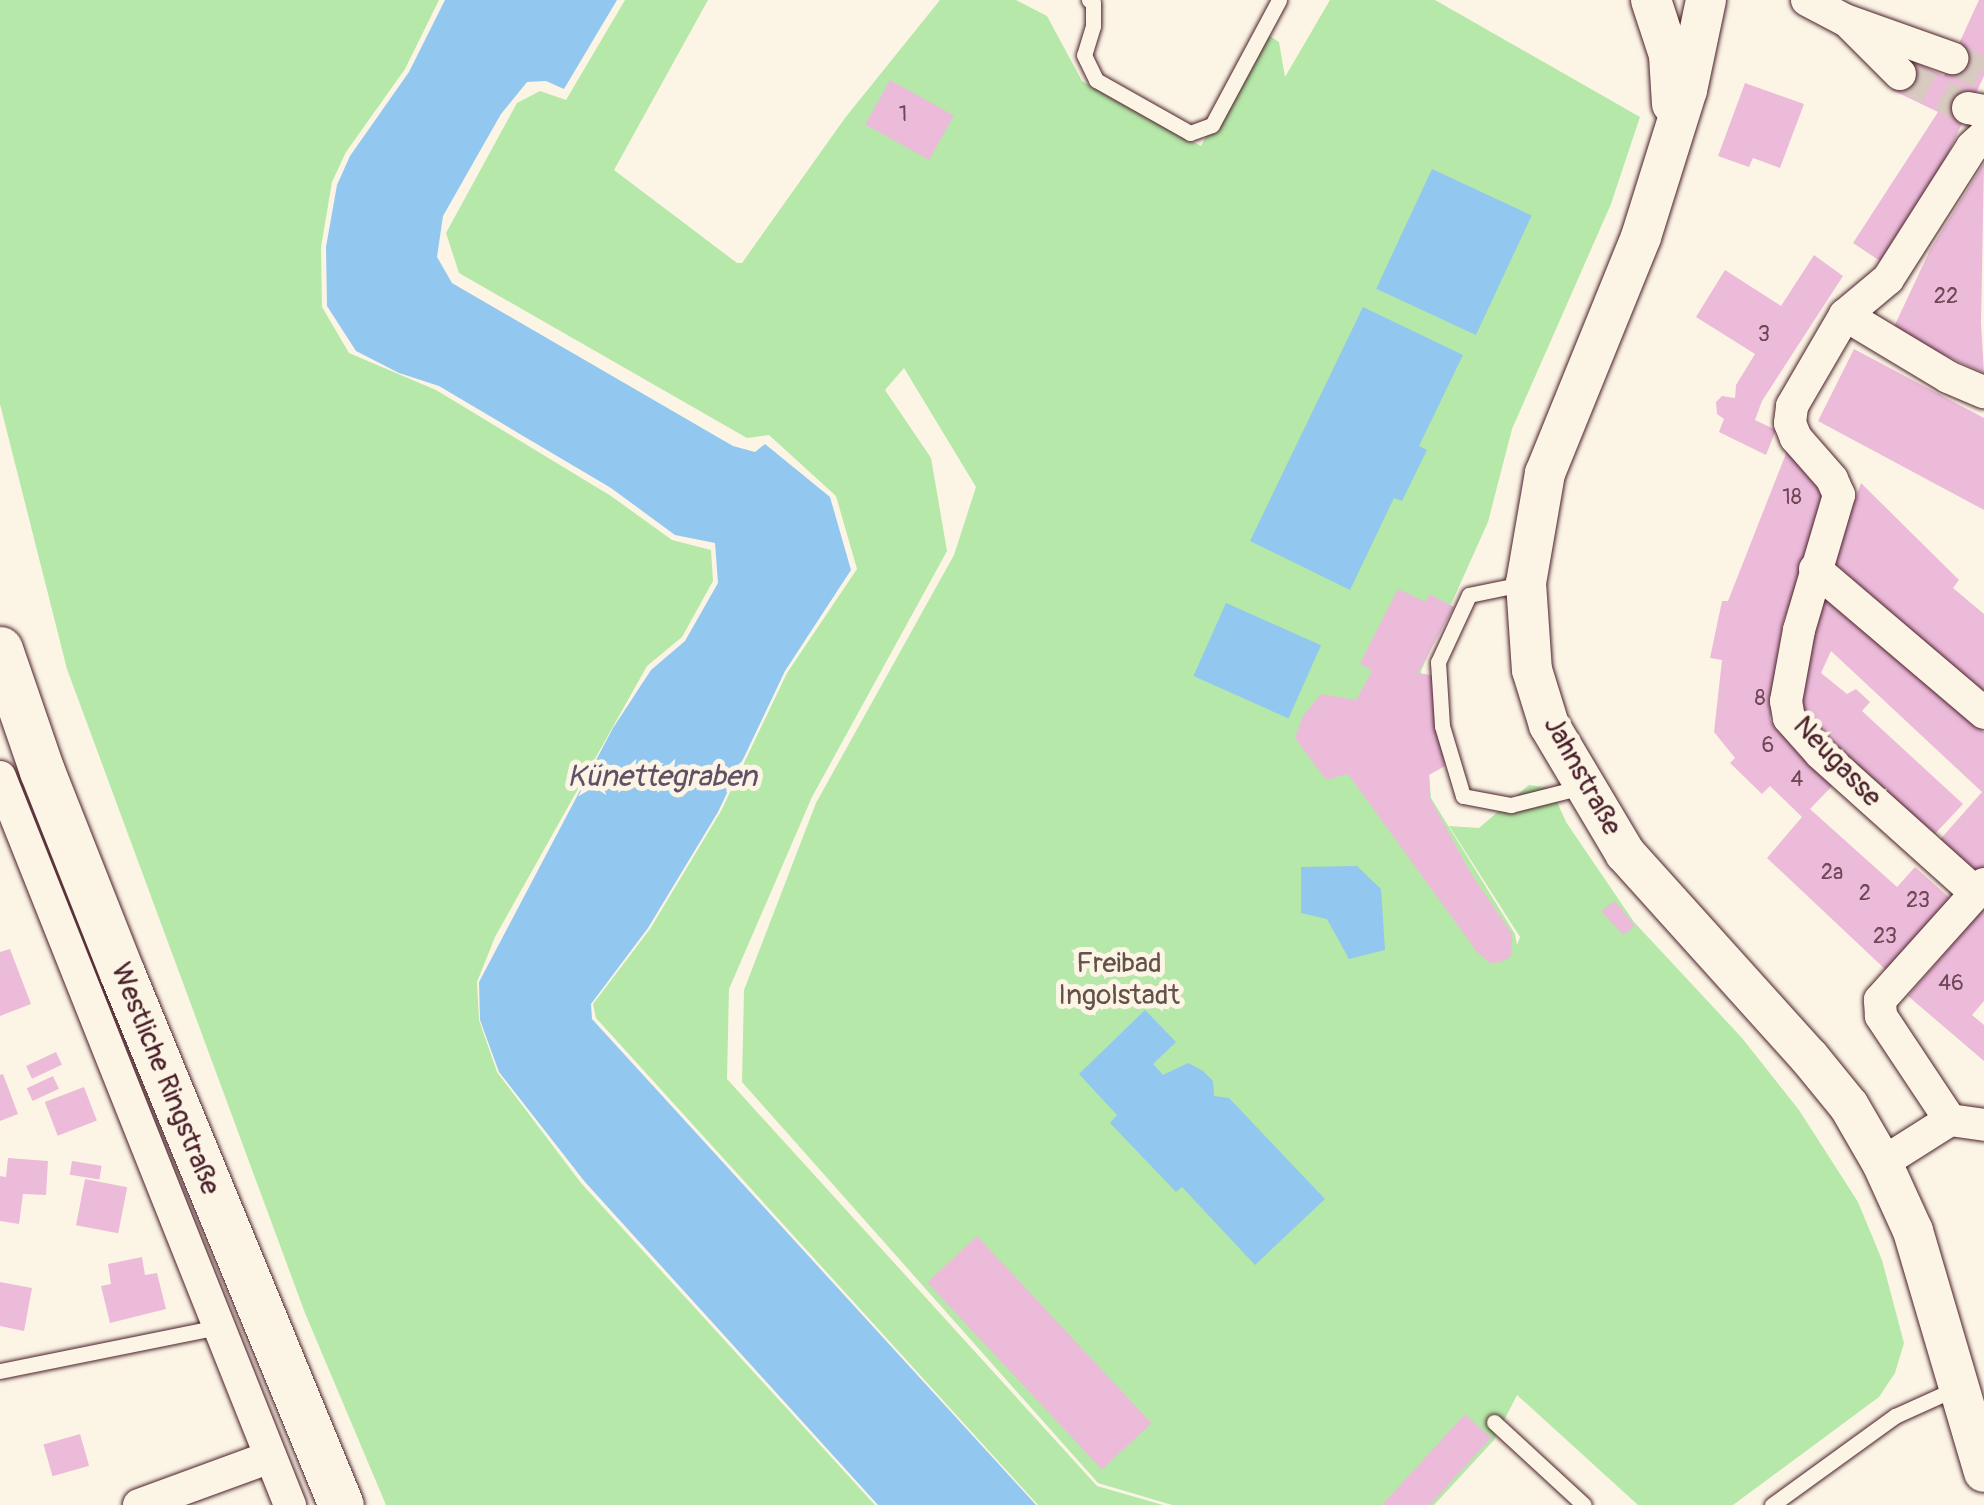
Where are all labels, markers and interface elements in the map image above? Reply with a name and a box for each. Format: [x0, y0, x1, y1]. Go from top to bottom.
house number: 1 [899, 102, 907, 128]
house number: 22 [1934, 284, 1958, 310]
house number: 3 [1758, 322, 1770, 348]
house number: 18 [1782, 485, 1802, 511]
house number: 8 [1754, 686, 1766, 712]
street label: Neugasse [1786, 710, 1888, 814]
street label: Jahnstraße [1536, 711, 1628, 841]
house number: 6 [1762, 733, 1774, 759]
water label: Künettegraben [567, 759, 757, 795]
house number: 4 [1791, 767, 1803, 793]
house number: 2a [1821, 860, 1843, 886]
house number: 2 [1859, 881, 1871, 907]
house number: 23 [1906, 888, 1930, 914]
house number: 23 [1873, 924, 1897, 950]
park label: Freibad Ingolstadt [1058, 947, 1180, 1013]
street label: Westliche Ringstraße [103, 958, 227, 1200]
house number: 46 [1938, 971, 1964, 997]

